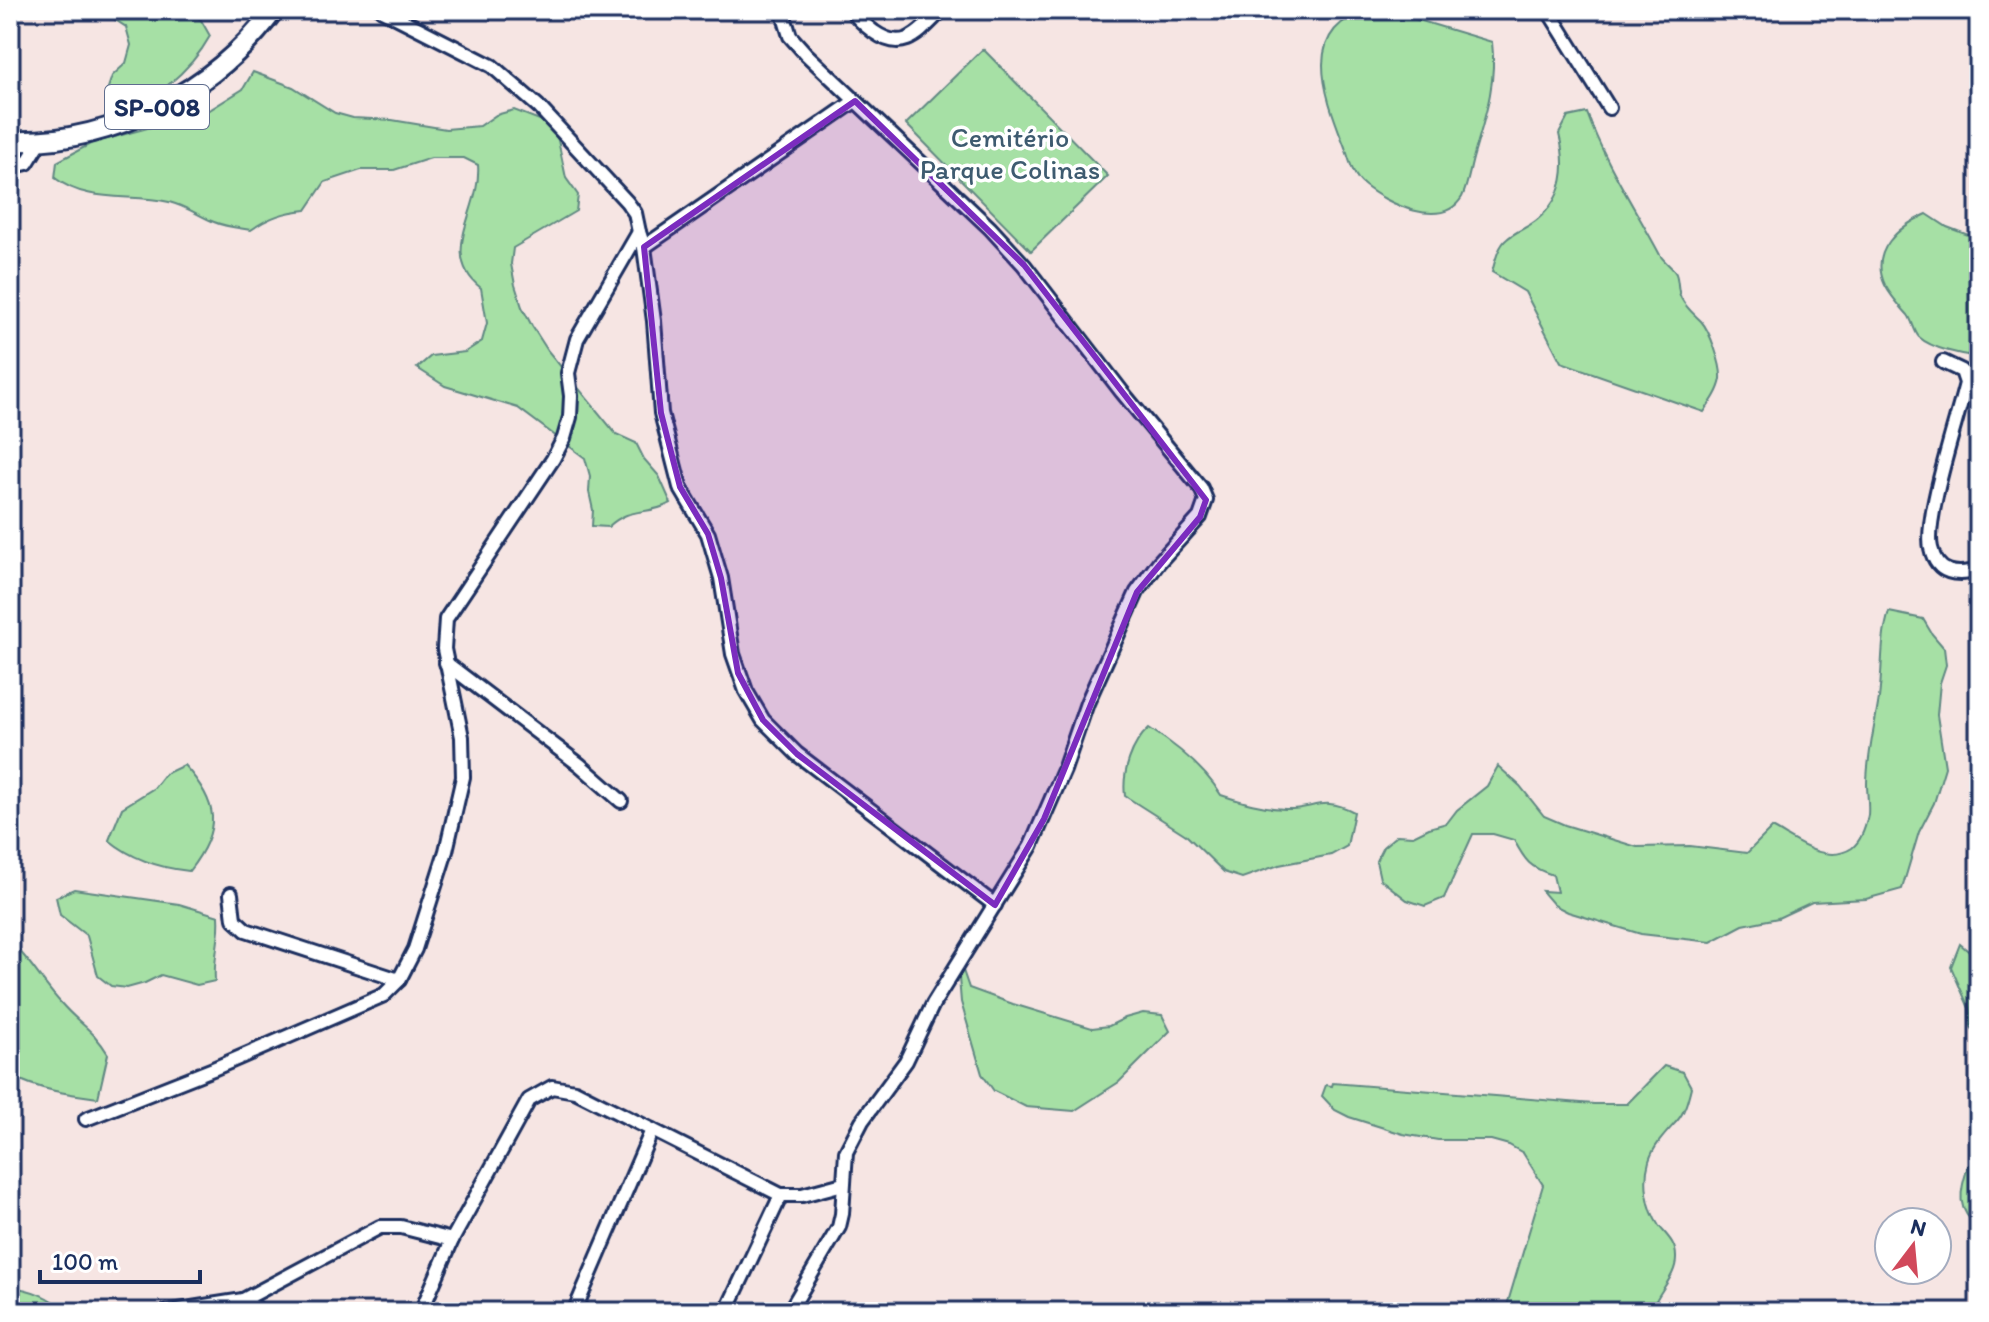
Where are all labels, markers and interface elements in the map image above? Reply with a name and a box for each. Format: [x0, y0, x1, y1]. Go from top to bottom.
road number: SP-008 [105, 85, 209, 129]
park label: Cemitério Parque Colinas [920, 120, 1100, 186]
north arrow [1873, 1206, 1953, 1286]
text: N [1908, 1212, 1929, 1242]
scale bar [40, 1234, 200, 1284]
text: 100 m [52, 1247, 118, 1276]

